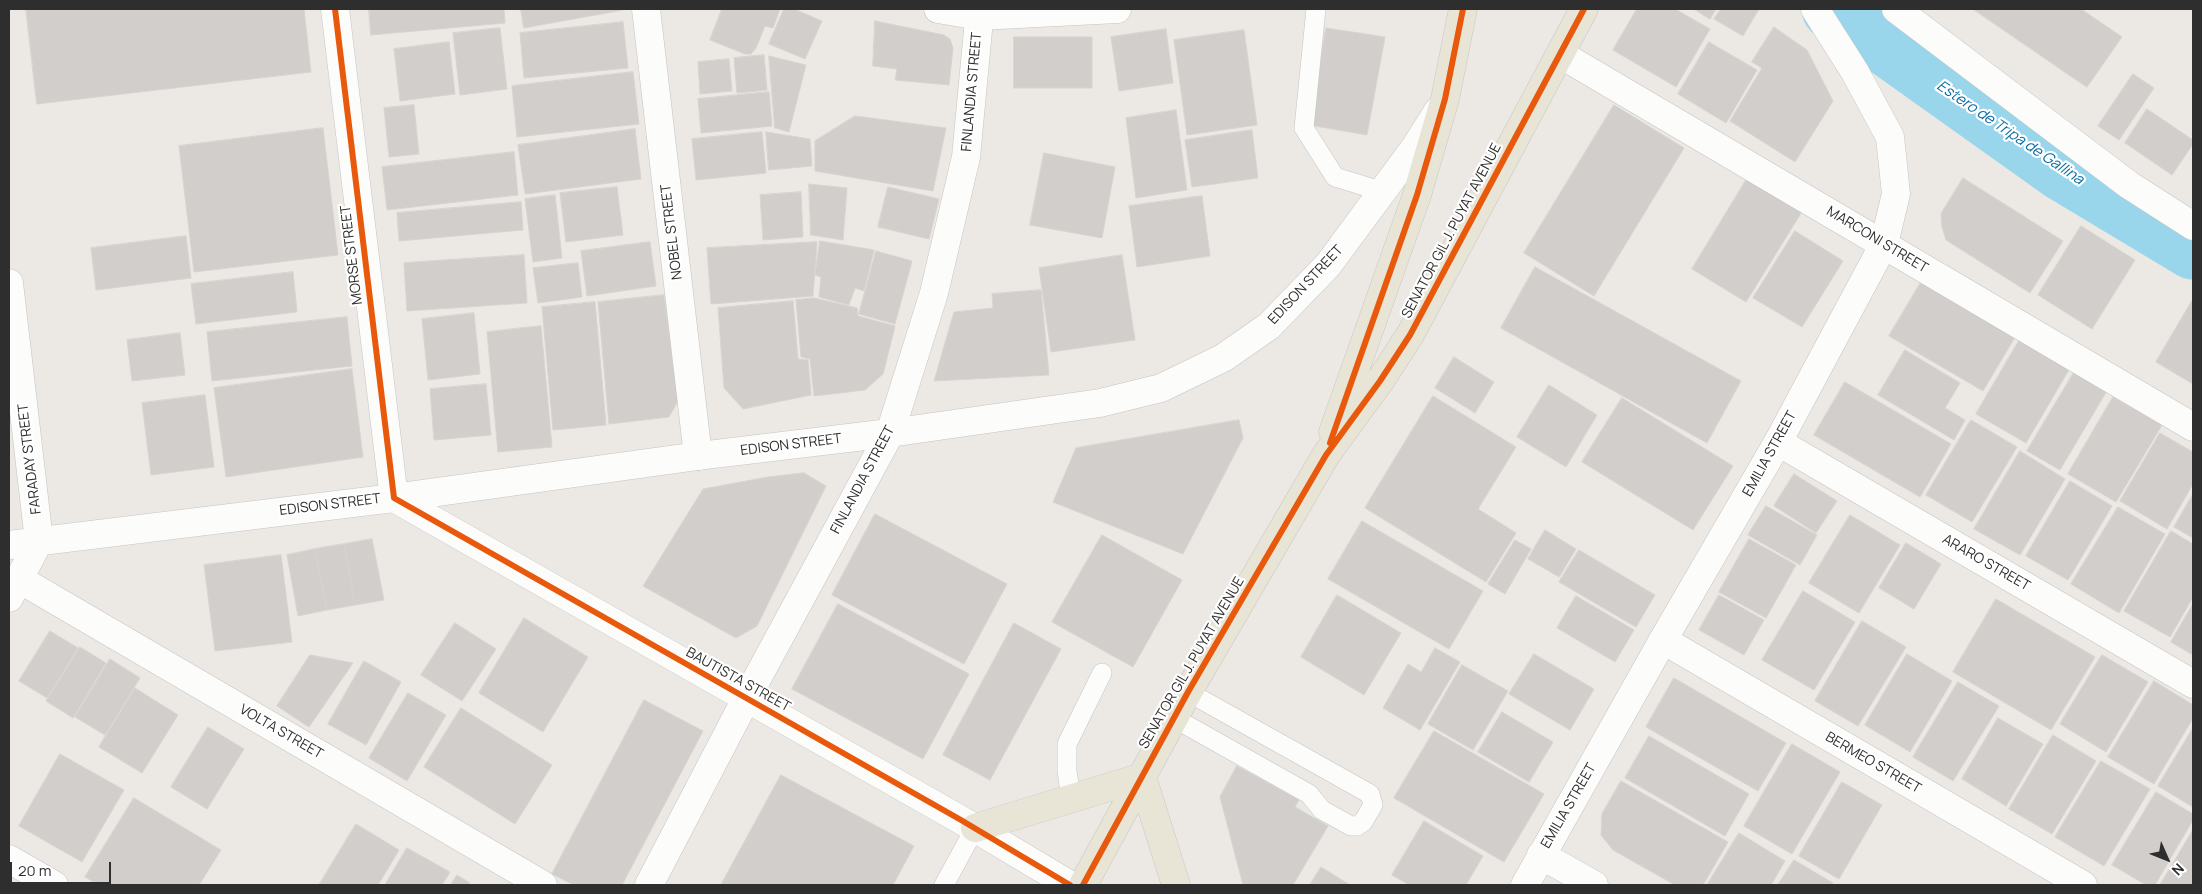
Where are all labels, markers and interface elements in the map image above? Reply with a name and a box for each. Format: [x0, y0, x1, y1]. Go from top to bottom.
street label: FINLANDIA STREET [958, 32, 986, 152]
water label: Estero de Tripa de Gallina [1933, 77, 2087, 189]
street label: SENATOR GIL J. PUYAT AVENUE [1399, 141, 1505, 321]
street label: NOBEL STREET [658, 183, 686, 281]
street label: MARCONI STREET [1823, 203, 1931, 277]
street label: MORSE STREET [338, 204, 366, 306]
street label: EDISON STREET [1265, 242, 1347, 328]
street label: FARADAY STREET [15, 403, 45, 515]
street label: EMILIA STREET [1740, 408, 1800, 500]
street label: FINLANDIA STREET [827, 423, 899, 537]
street label: EDISON STREET [739, 430, 843, 460]
street label: EDISON STREET [278, 490, 382, 520]
street label: ARARO STREET [1939, 531, 2033, 595]
street label: SENATOR GIL J. PUYAT AVENUE [1136, 574, 1248, 752]
street label: BAUTISTA STREET [683, 644, 793, 716]
street label: VOLTA STREET [236, 701, 326, 763]
street label: BERMEO STREET [1822, 729, 1924, 797]
street label: EMILIA STREET [1538, 761, 1600, 851]
north arrow [2142, 834, 2192, 884]
scale bar [12, 852, 114, 884]
text: 20 m [18, 860, 51, 881]
text: N [2168, 860, 2188, 880]

